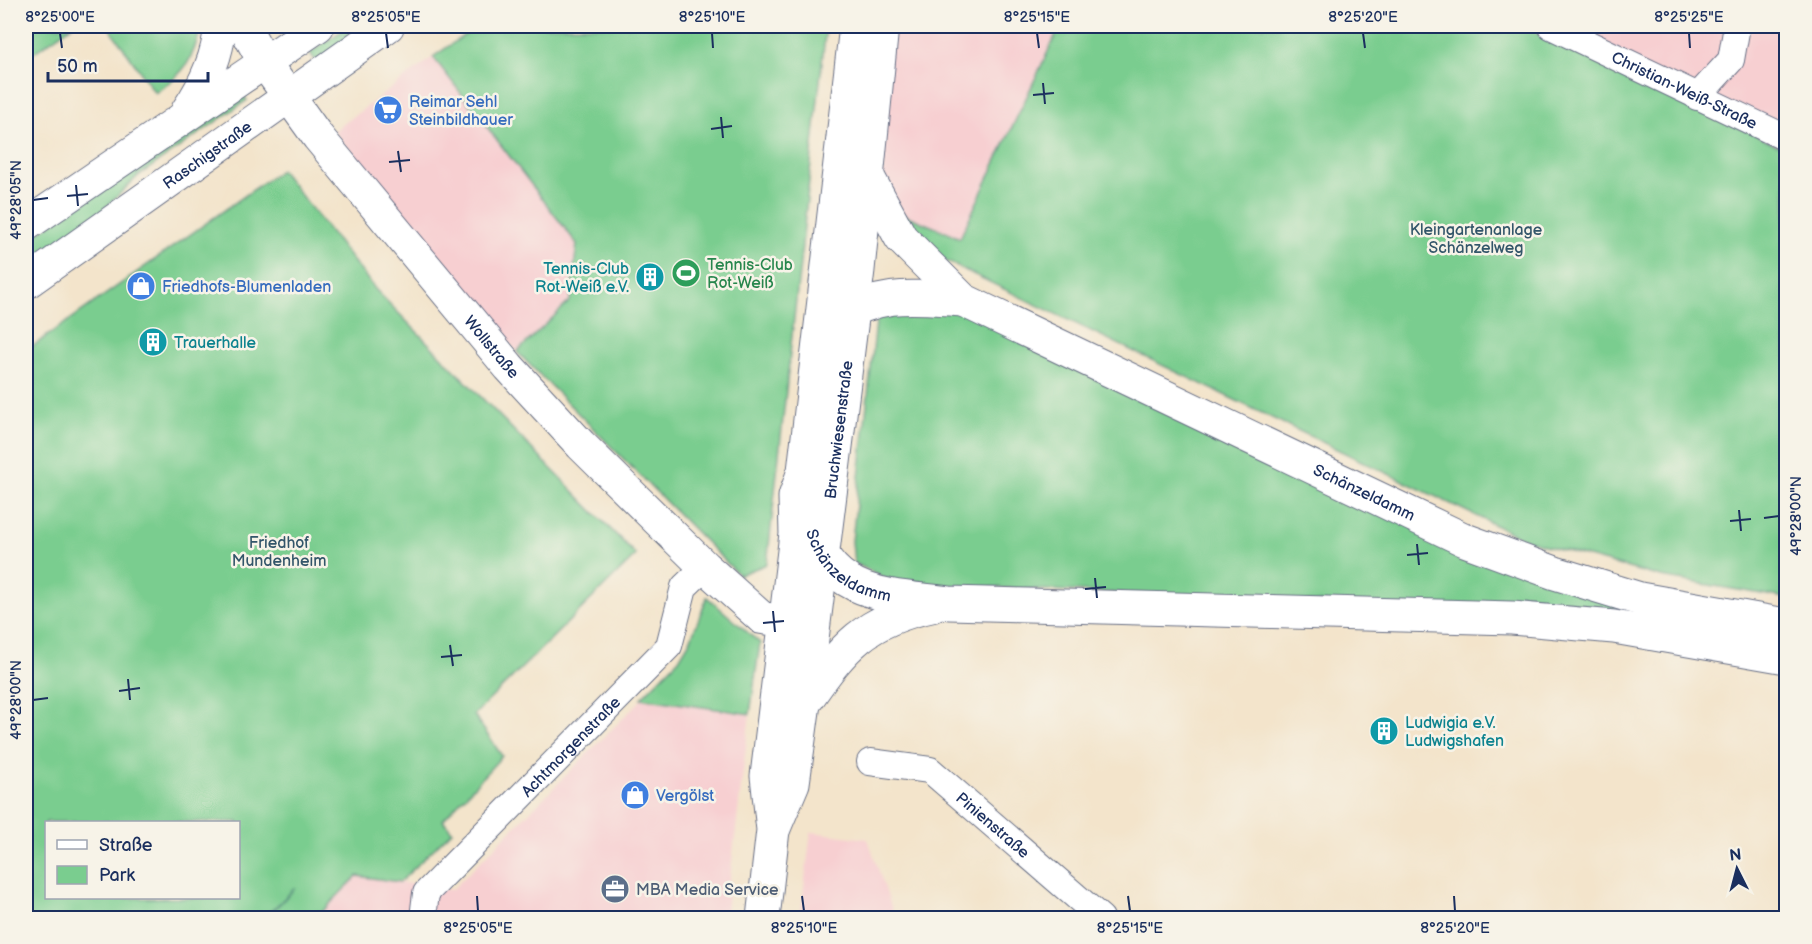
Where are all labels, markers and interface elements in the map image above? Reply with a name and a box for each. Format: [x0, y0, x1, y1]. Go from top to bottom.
text: 8°25'00"E [25, 8, 95, 27]
text: 8°25'05"E [351, 8, 421, 27]
text: 8°25'10"E [679, 8, 745, 27]
text: 8°25'15"E [1004, 8, 1070, 27]
text: 8°25'20"E [1328, 8, 1398, 27]
text: 8°25'25"E [1654, 8, 1724, 27]
scale bar [48, 45, 208, 83]
street label: Christian-Weiß-Straße [1608, 48, 1760, 134]
text: 50 m [57, 56, 98, 77]
place label: Reimar Sehl Steinbildhauer [409, 93, 513, 130]
supermarket icon: Reimar Sehl Steinbildhauer [372, 94, 404, 126]
street label: Raschigstraße [160, 117, 256, 194]
text: 49°28'05"N [7, 160, 26, 240]
park label: Kleingartenanlage Schänzelweg [1410, 221, 1543, 258]
place label: Tennis-Club Rot-Weiß [707, 256, 793, 293]
sports icon: Tennis-Club Rot-Weiß [670, 257, 702, 289]
place label: Tennis-Club Rot-Weiß e.V. [535, 260, 629, 297]
building icon: Tennis-Club Rot-Weiß e.V. [634, 261, 666, 293]
shop icon: Friedhofs-Blumenladen [125, 270, 157, 302]
place label: Friedhofs-Blumenladen [162, 278, 331, 297]
street label: Wollstraße [459, 312, 523, 383]
building icon: Trauerhalle [137, 326, 169, 358]
place label: Trauerhalle [174, 334, 256, 353]
street label: Bruchwiesenstraße [822, 359, 858, 500]
street label: Schänzeldamm [1310, 461, 1418, 526]
text: 49°28'00"N [1787, 476, 1806, 556]
street label: Schänzeldamm [801, 527, 893, 606]
park label: Friedhof Mundenheim [232, 534, 326, 571]
text: 49°28'00"N [7, 660, 26, 740]
street label: Achtmorgenstraße [518, 693, 625, 801]
place label: Ludwigia e.V. Ludwigshafen [1405, 714, 1504, 751]
building icon: Ludwigia e.V. Ludwigshafen [1368, 715, 1400, 747]
shop icon: Vergölst [619, 779, 651, 811]
place label: Vergölst [656, 787, 714, 806]
street label: Pinienstraße [952, 789, 1033, 863]
legend [45, 821, 240, 899]
text: Straße [99, 835, 153, 856]
north arrow [1707, 839, 1767, 899]
text: N [1729, 845, 1743, 866]
text: Park [99, 865, 135, 886]
office icon: MBA Media Service [599, 873, 631, 905]
place label: MBA Media Service [636, 881, 779, 900]
text: 8°25'05"E [443, 919, 513, 938]
text: 8°25'10"E [771, 919, 837, 938]
text: 8°25'15"E [1097, 919, 1163, 938]
text: 8°25'20"E [1420, 919, 1490, 938]

